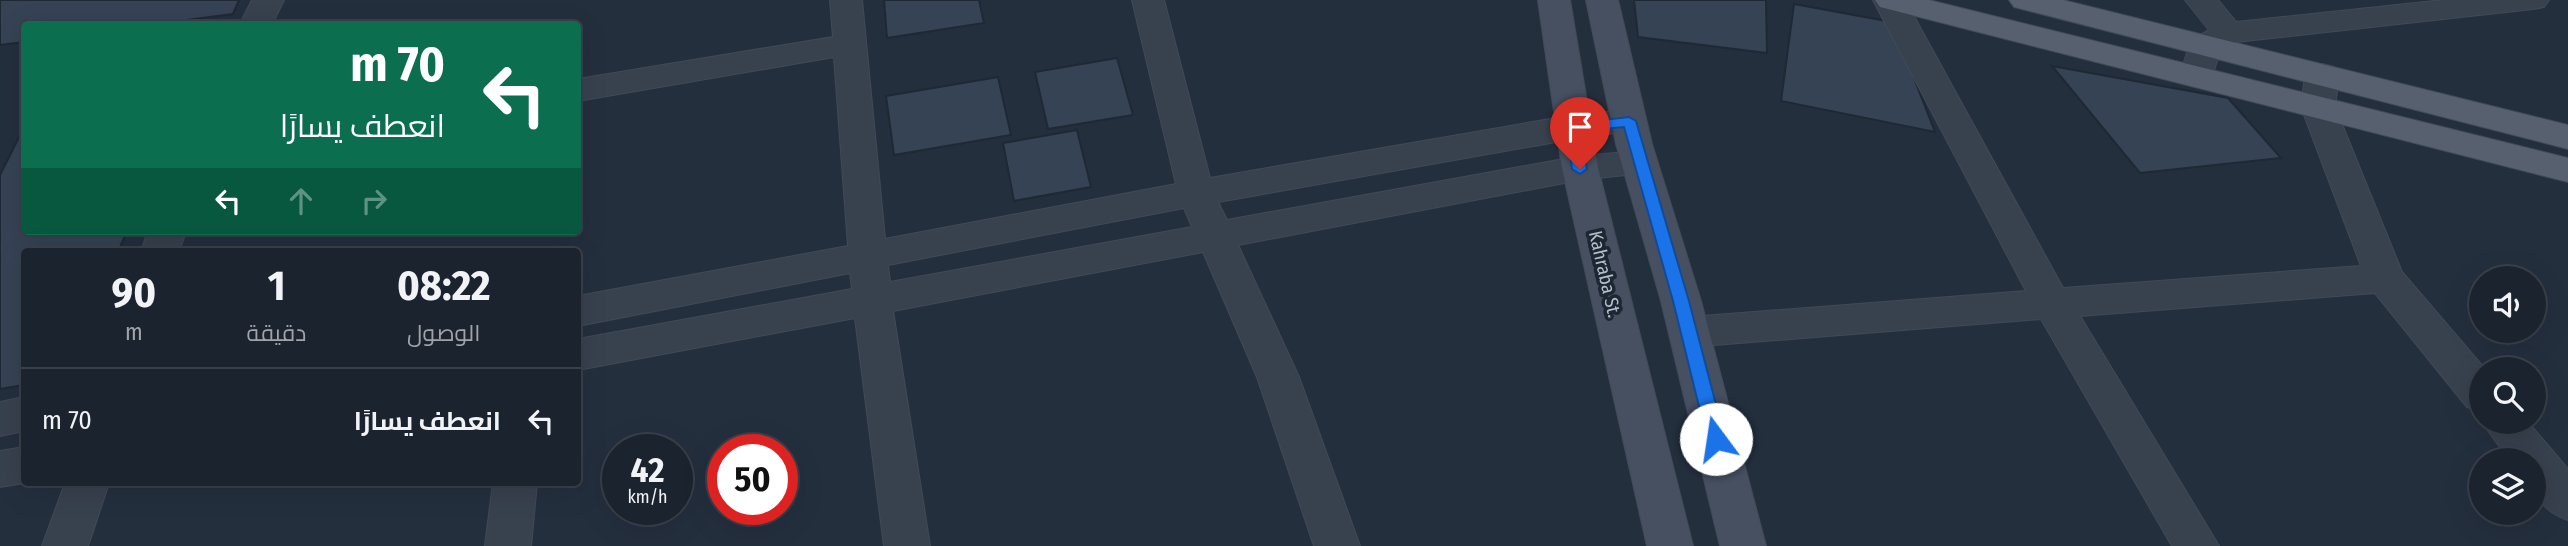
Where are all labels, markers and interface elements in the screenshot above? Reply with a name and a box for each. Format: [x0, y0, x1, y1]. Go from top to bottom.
text: 70 m [350, 35, 445, 94]
icon: left [469, 49, 560, 140]
pin [1550, 97, 1610, 169]
text: انعطف يسارًا [280, 107, 445, 145]
icon: arrive [1561, 108, 1599, 146]
icon: left [209, 182, 247, 220]
icon: ahead [282, 182, 320, 220]
icon: right [355, 182, 393, 220]
street label: Kahraba St. [1584, 229, 1626, 319]
text: 1 [268, 261, 285, 311]
text: 08:22 [397, 261, 491, 311]
map controls [2469, 266, 2546, 525]
button: sound [2469, 266, 2546, 343]
text: 90 [111, 268, 156, 318]
text: m [125, 318, 143, 346]
text: دقيقة [247, 319, 306, 347]
text: الوصول [407, 319, 480, 347]
button: search [2469, 357, 2546, 434]
icon: left [522, 402, 560, 440]
position arrow [1679, 402, 1753, 476]
text: 70 m [42, 405, 92, 436]
text: انعطف يسارًا [354, 406, 501, 437]
speed limit sign: 50 [707, 434, 798, 525]
button: layers [2469, 448, 2546, 525]
text: 42 [631, 449, 664, 491]
text: km/h [627, 486, 668, 508]

